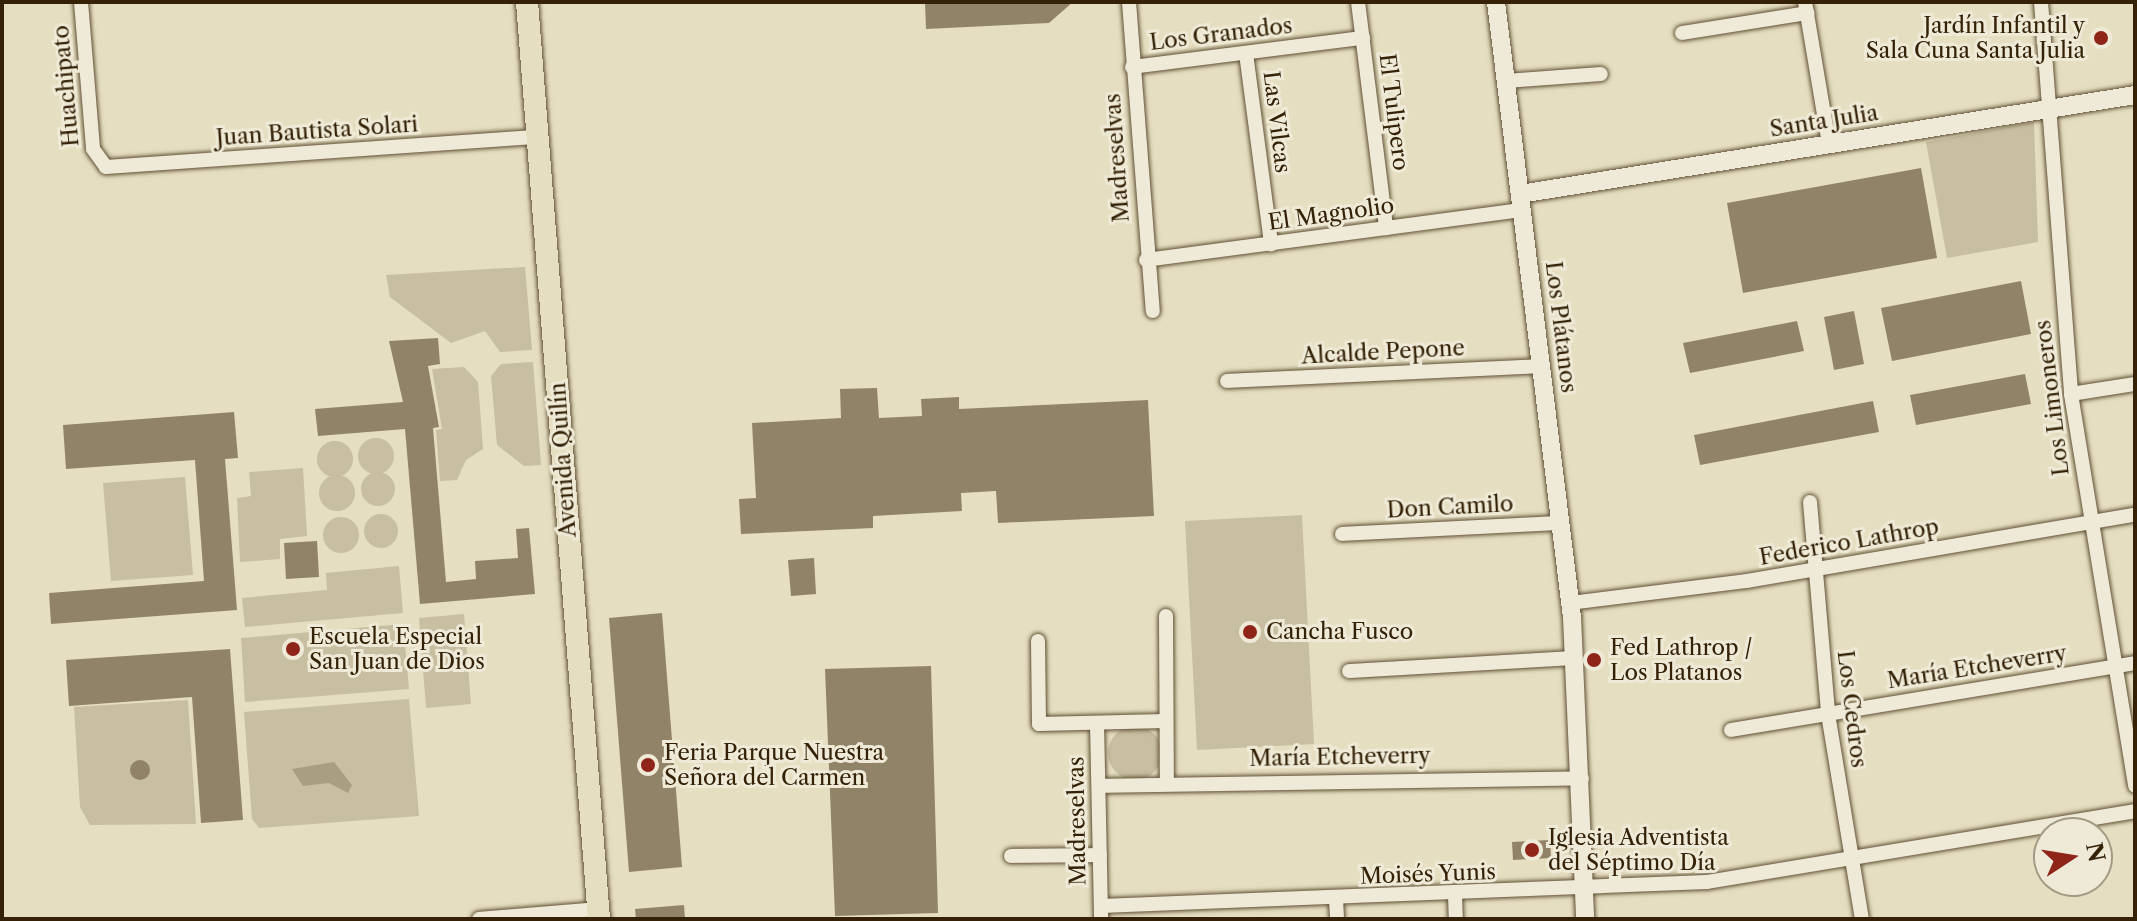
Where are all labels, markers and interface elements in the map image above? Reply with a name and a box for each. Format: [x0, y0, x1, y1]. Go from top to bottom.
street label: Los Granados [1148, 12, 1294, 56]
place label: Jardín Infantil y Sala Cuna Santa Julia [1865, 12, 2085, 64]
street label: Huachipato [48, 24, 84, 148]
marker: Jardín Infantil y Sala Cuna Santa Julia [2092, 29, 2110, 47]
street label: El Tulipero [1374, 52, 1414, 172]
street label: Las Vilcas [1258, 69, 1296, 175]
street label: Madreselvas [1099, 93, 1135, 223]
street label: Santa Julia [1768, 99, 1880, 143]
street label: Juan Bautista Solari [215, 111, 419, 151]
street label: El Magnolio [1266, 192, 1396, 236]
street label: Los Plátanos [1540, 260, 1582, 394]
street label: Los Limoneros [2029, 319, 2075, 477]
street label: Alcalde Pepone [1301, 335, 1465, 369]
street label: Avenida Quilín [544, 382, 582, 538]
street label: Don Camilo [1386, 491, 1514, 523]
street label: Federico Lathrop [1757, 513, 1941, 571]
place label: Cancha Fusco [1266, 619, 1414, 645]
place label: Escuela Especial San Juan de Dios [309, 623, 485, 674]
marker: Cancha Fusco [1241, 623, 1259, 641]
place label: Fed Lathrop / Los Platanos [1610, 634, 1752, 686]
marker: Escuela Especial San Juan de Dios [284, 640, 302, 658]
street label: María Etcheverry [1885, 640, 2069, 694]
street label: Los Cedros [1832, 649, 1872, 769]
marker: Fed Lathrop / Los Platanos [1585, 651, 1603, 669]
place label: Feria Parque Nuestra Señora del Carmen [664, 739, 884, 790]
street label: María Etcheverry [1249, 742, 1431, 772]
marker: Feria Parque Nuestra Señora del Carmen [639, 756, 657, 774]
street label: Madreselvas [1063, 756, 1091, 886]
north arrow [2033, 817, 2113, 897]
place label: Iglesia Adventista del Séptimo Día [1548, 824, 1730, 876]
text: N [2080, 840, 2110, 864]
marker: Iglesia Adventista del Séptimo Día [1523, 841, 1541, 859]
street label: Moisés Yunis [1359, 858, 1497, 890]

